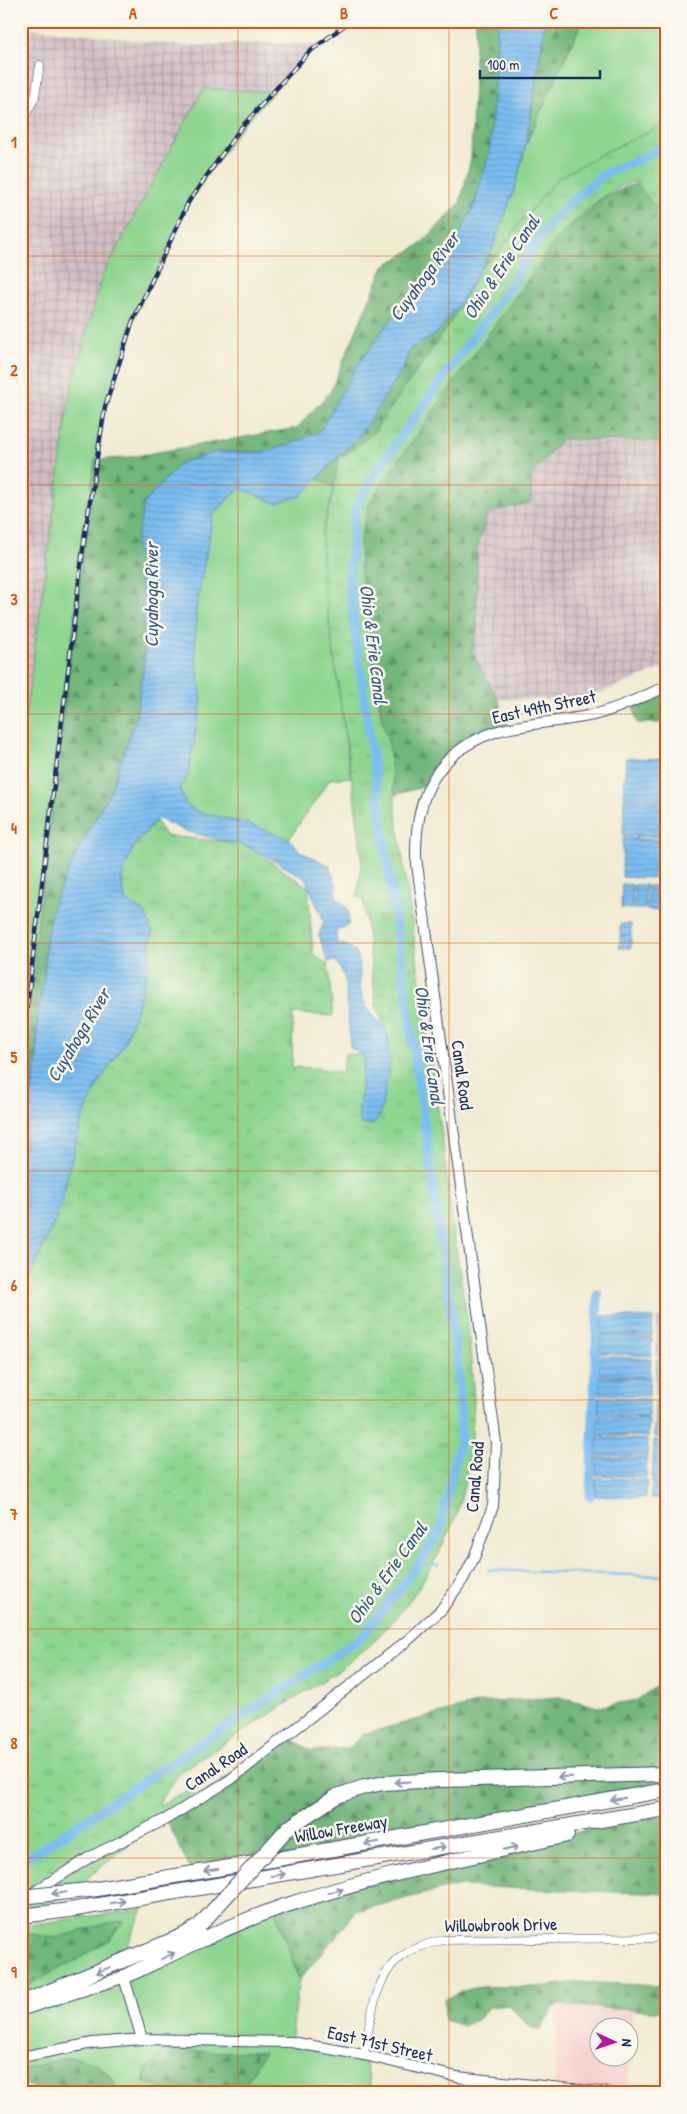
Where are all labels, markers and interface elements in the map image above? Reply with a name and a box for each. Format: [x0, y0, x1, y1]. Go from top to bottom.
text: A [129, 2, 137, 24]
text: B [340, 2, 348, 24]
text: C [550, 2, 559, 24]
scale bar [480, 48, 600, 80]
text: 100 m [487, 54, 520, 75]
text: 1 [11, 131, 17, 153]
water label: Ohio & Erie Canal [457, 209, 546, 324]
water label: Cuyahoga River [383, 224, 467, 326]
text: 2 [10, 359, 18, 381]
water label: Cuyahoga River [138, 540, 164, 647]
water label: Ohio & Erie Canal [354, 583, 394, 706]
text: 3 [10, 588, 18, 610]
street label: East 49th Street [490, 683, 599, 730]
text: 4 [11, 817, 17, 839]
water label: Cuyahoga River [40, 981, 118, 1087]
water label: Ohio & Erie Canal [409, 984, 451, 1107]
street label: Canal Road [445, 1038, 480, 1112]
text: 5 [11, 1046, 18, 1068]
text: 6 [11, 1274, 18, 1296]
street label: Canal Road [459, 1441, 490, 1513]
text: 7 [9, 1503, 18, 1525]
water label: Ohio & Erie Canal [341, 1516, 433, 1629]
text: 8 [11, 1732, 18, 1754]
street label: Canal Road [179, 1736, 252, 1797]
one-way arrow [557, 1772, 573, 1782]
one-way arrow [394, 1777, 410, 1786]
one-way arrow [610, 1794, 626, 1804]
street label: Willow Freeway [293, 1808, 390, 1849]
one-way arrow [364, 1838, 380, 1848]
one-way arrow [430, 1842, 446, 1852]
one-way arrow [502, 1843, 518, 1852]
one-way arrow [204, 1866, 220, 1876]
one-way arrow [270, 1869, 286, 1879]
one-way arrow [327, 1886, 343, 1896]
one-way arrow [52, 1888, 68, 1898]
one-way arrow [110, 1896, 126, 1906]
street label: Willowbrook Drive [444, 1911, 558, 1938]
one-way arrow [160, 1951, 175, 1960]
text: 9 [11, 1961, 17, 1983]
one-way arrow [96, 1966, 111, 1975]
north arrow [590, 2016, 640, 2066]
street label: East 71st Street [325, 2019, 436, 2068]
text: N [618, 2038, 637, 2047]

